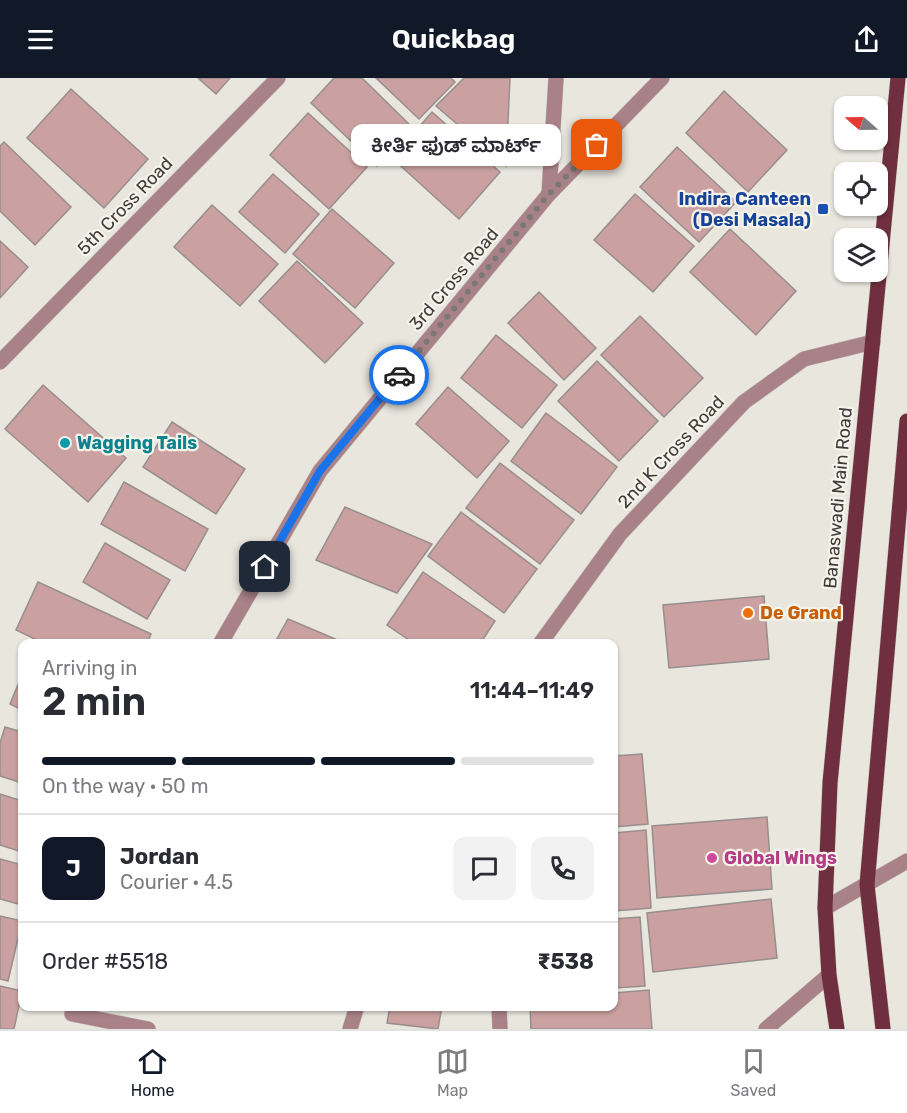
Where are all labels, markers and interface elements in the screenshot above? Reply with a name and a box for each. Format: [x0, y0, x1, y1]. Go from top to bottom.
icon: menu [24, 23, 57, 56]
text: Quickbag [392, 23, 515, 55]
icon: share [850, 23, 883, 56]
north arrow [834, 96, 888, 150]
map controls [834, 96, 888, 282]
pin [571, 119, 622, 170]
callout: ಕೀರ್ತಿ ಫುಡ್ ಮಾರ್ಟ್ [351, 124, 561, 166]
icon: bag [580, 128, 613, 161]
text: ಕೀರ್ತಿ ಫುಡ್ ಮಾರ್ಟ್ [371, 133, 541, 157]
street label: 5th Cross Road [73, 152, 177, 260]
button: locate [834, 162, 888, 216]
place label: Indira Canteen (Desi Masala) [679, 188, 811, 231]
marker: Indira Canteen (Desi Masala) [816, 202, 830, 216]
street label: 3rd Cross Road [405, 223, 503, 335]
button: layers [834, 228, 888, 282]
courier [369, 345, 429, 405]
icon: car [383, 359, 416, 392]
street label: 2nd K Cross Road [613, 391, 729, 513]
street label: Banaswadi Main Road [819, 406, 857, 590]
place label: Wagging Tails [77, 432, 197, 454]
marker: Wagging Tails [58, 436, 72, 450]
pin [239, 541, 290, 592]
icon: home [248, 550, 281, 583]
place label: De Grand [760, 602, 842, 624]
marker: De Grand [741, 606, 755, 620]
text: Arriving in [42, 656, 137, 680]
text: 11:44–11:49 [470, 677, 594, 704]
text: 2 min [42, 679, 146, 725]
text: On the way · 50 m [42, 774, 209, 798]
button: chat [453, 837, 516, 900]
button: phone [531, 837, 594, 900]
text: Jordan [120, 843, 199, 870]
place label: Global Wings [724, 847, 837, 869]
marker: Global Wings [705, 851, 719, 865]
text: J [66, 855, 81, 882]
text: Courier · 4.5 [120, 870, 233, 894]
text: Order #5518 [42, 948, 168, 975]
text: ₹538 [537, 948, 594, 975]
tab: Home [131, 1045, 175, 1100]
tab: Map [436, 1045, 469, 1100]
tab: Saved [731, 1045, 776, 1100]

